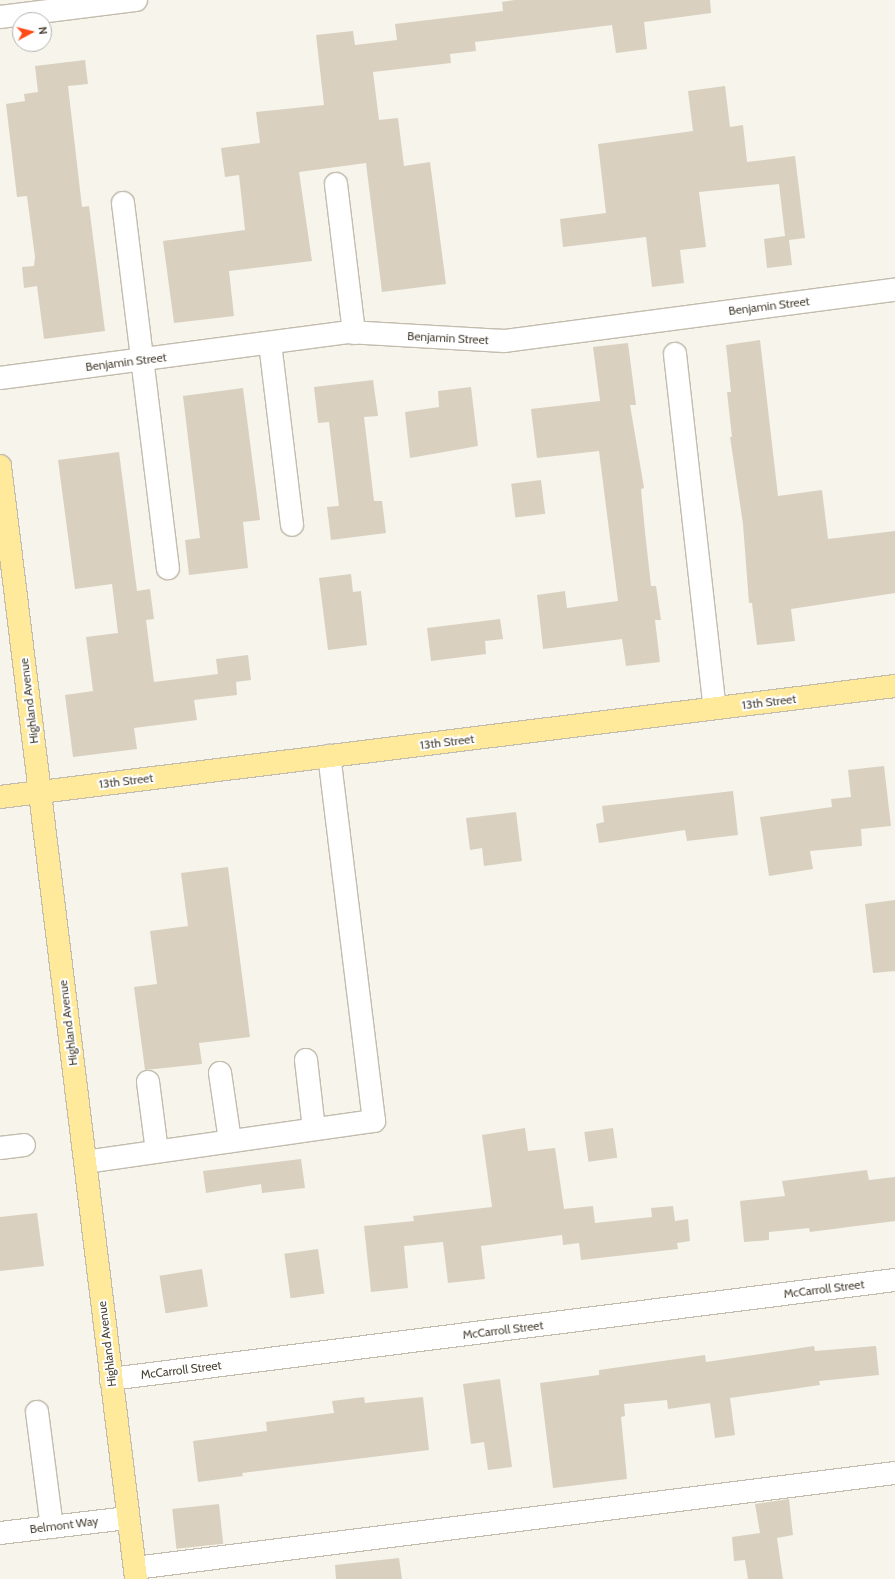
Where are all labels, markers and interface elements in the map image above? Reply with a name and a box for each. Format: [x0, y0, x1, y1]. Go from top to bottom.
north arrow [12, 12, 52, 52]
text: N [35, 26, 50, 35]
street label: Benjamin Street [728, 294, 810, 318]
street label: Benjamin Street [407, 329, 489, 347]
street label: Benjamin Street [85, 350, 167, 374]
street label: Highland Avenue [17, 657, 41, 745]
street label: 13th Street [741, 692, 797, 712]
street label: 13th Street [419, 732, 475, 752]
street label: 13th Street [98, 771, 154, 791]
street label: Highland Avenue [56, 979, 80, 1067]
street label: McCarroll Street [783, 1277, 865, 1301]
street label: Highland Avenue [95, 1300, 119, 1388]
street label: McCarroll Street [462, 1318, 544, 1342]
street label: McCarroll Street [140, 1358, 222, 1382]
street label: Belmont Way [29, 1514, 99, 1536]

